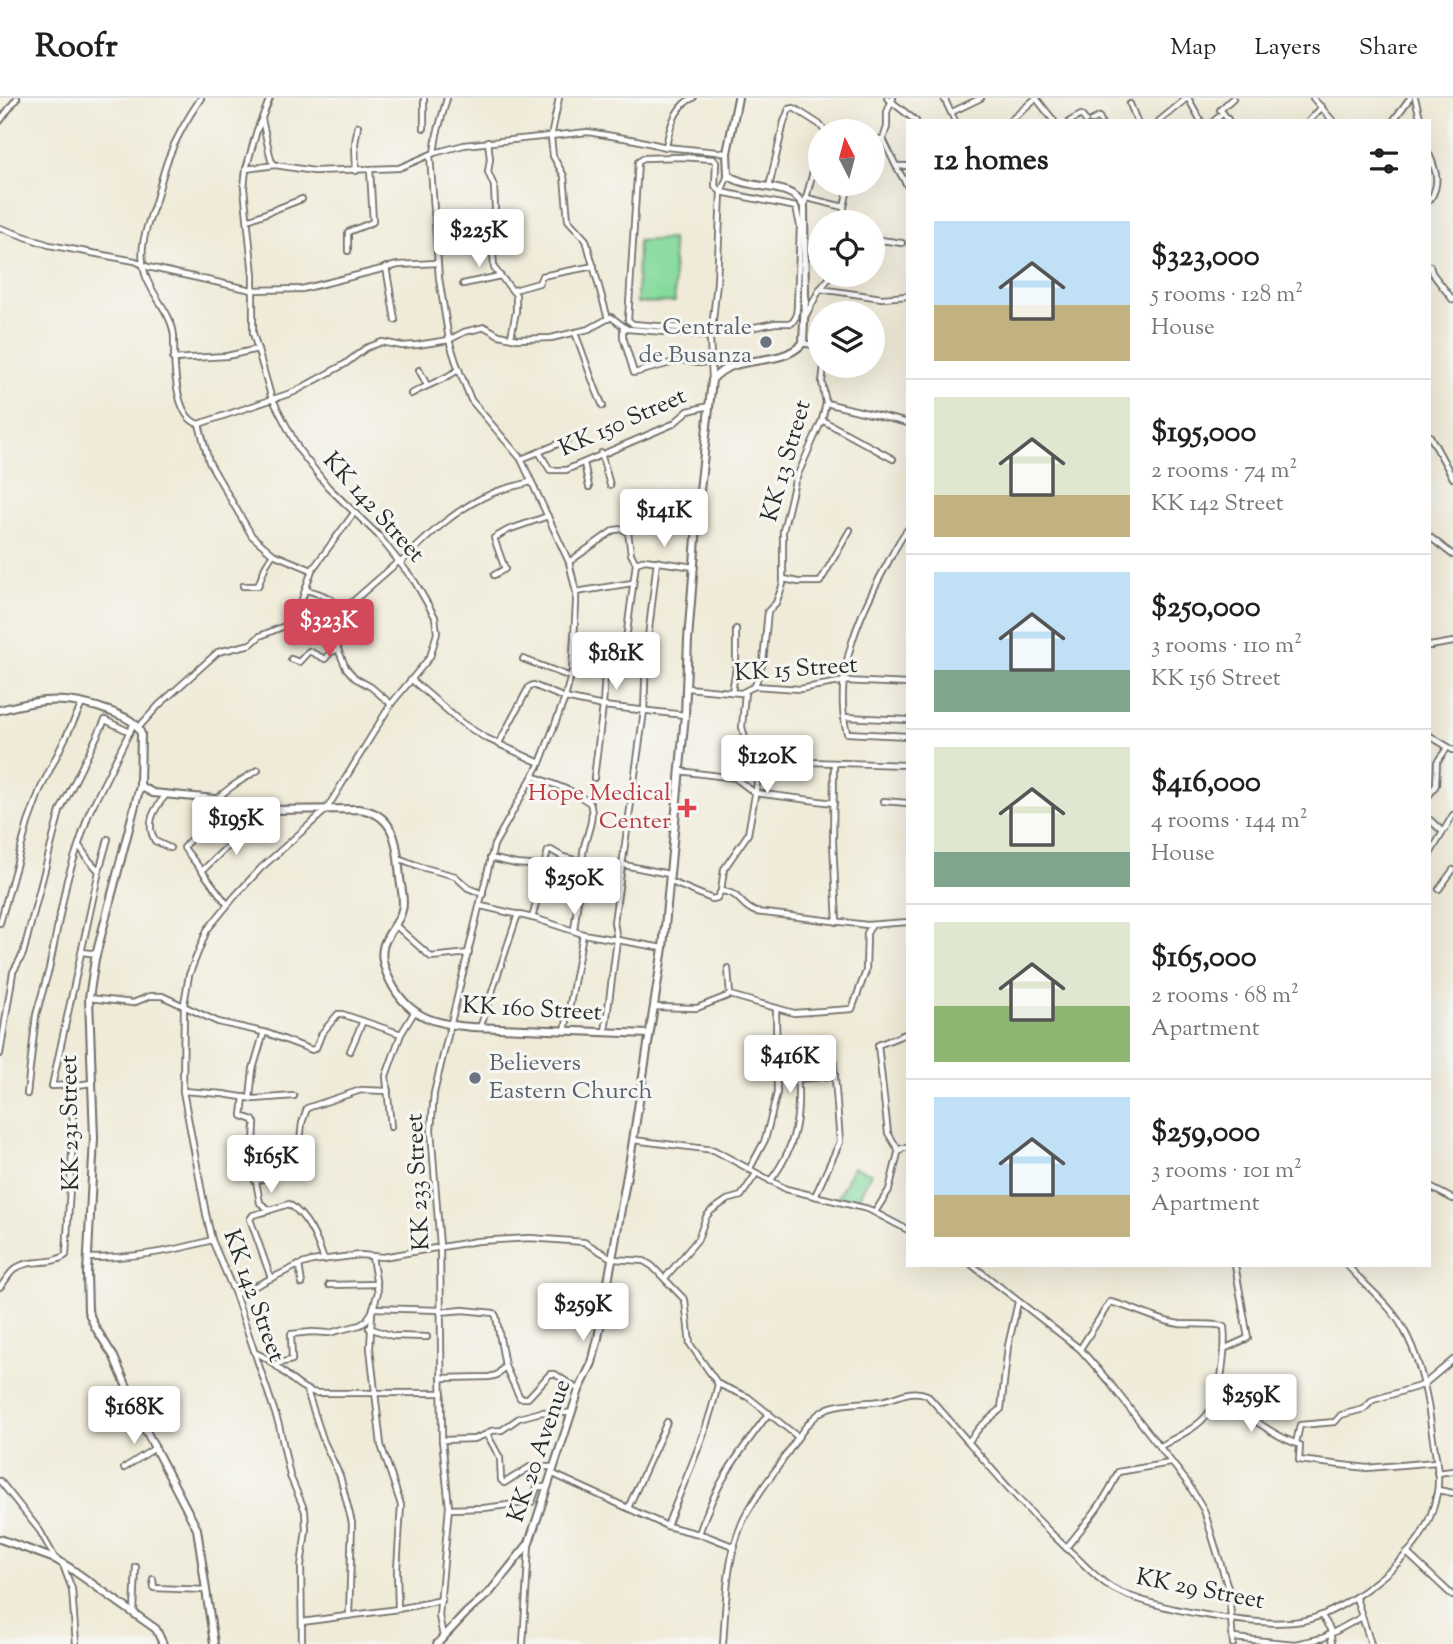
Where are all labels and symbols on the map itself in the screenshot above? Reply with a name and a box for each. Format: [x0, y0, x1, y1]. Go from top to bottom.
north arrow [808, 119, 886, 196]
pin: $225K [430, 209, 528, 269]
place label: Centrale de Busanza [639, 311, 752, 373]
marker: Centrale de Busanza [758, 334, 774, 350]
street label: KK 150 Street [554, 380, 692, 466]
street label: KK 13 Street [753, 396, 821, 526]
street label: KK 142 Street [314, 445, 432, 571]
pin: $141K [615, 490, 713, 549]
pin: $323K [280, 600, 378, 659]
pin: $181K [567, 632, 665, 692]
street label: KK 15 Street [733, 649, 859, 691]
pin: $120K [718, 736, 816, 795]
place label: Hope Medical Center [528, 777, 671, 839]
pin: $195K [187, 798, 285, 857]
marker: Hope Medical Center [677, 798, 697, 818]
pin: $250K [525, 858, 623, 917]
street label: KK 160 Street [461, 989, 603, 1031]
pin: $416K [741, 1035, 839, 1095]
place label: Believers Eastern Church [489, 1047, 653, 1109]
street label: KK 231 Street [53, 1055, 89, 1191]
marker: Believers Eastern Church [467, 1070, 483, 1086]
street label: KK 233 Street [398, 1112, 440, 1252]
pin: $165K [222, 1136, 320, 1195]
street label: KK 142 Street [213, 1225, 293, 1367]
pin: $259K [534, 1284, 632, 1343]
pin: $259K [1202, 1374, 1300, 1434]
street label: KK 20 Avenue [500, 1375, 580, 1527]
pin: $168K [85, 1386, 183, 1446]
street label: KK 29 Street [1133, 1561, 1267, 1619]

